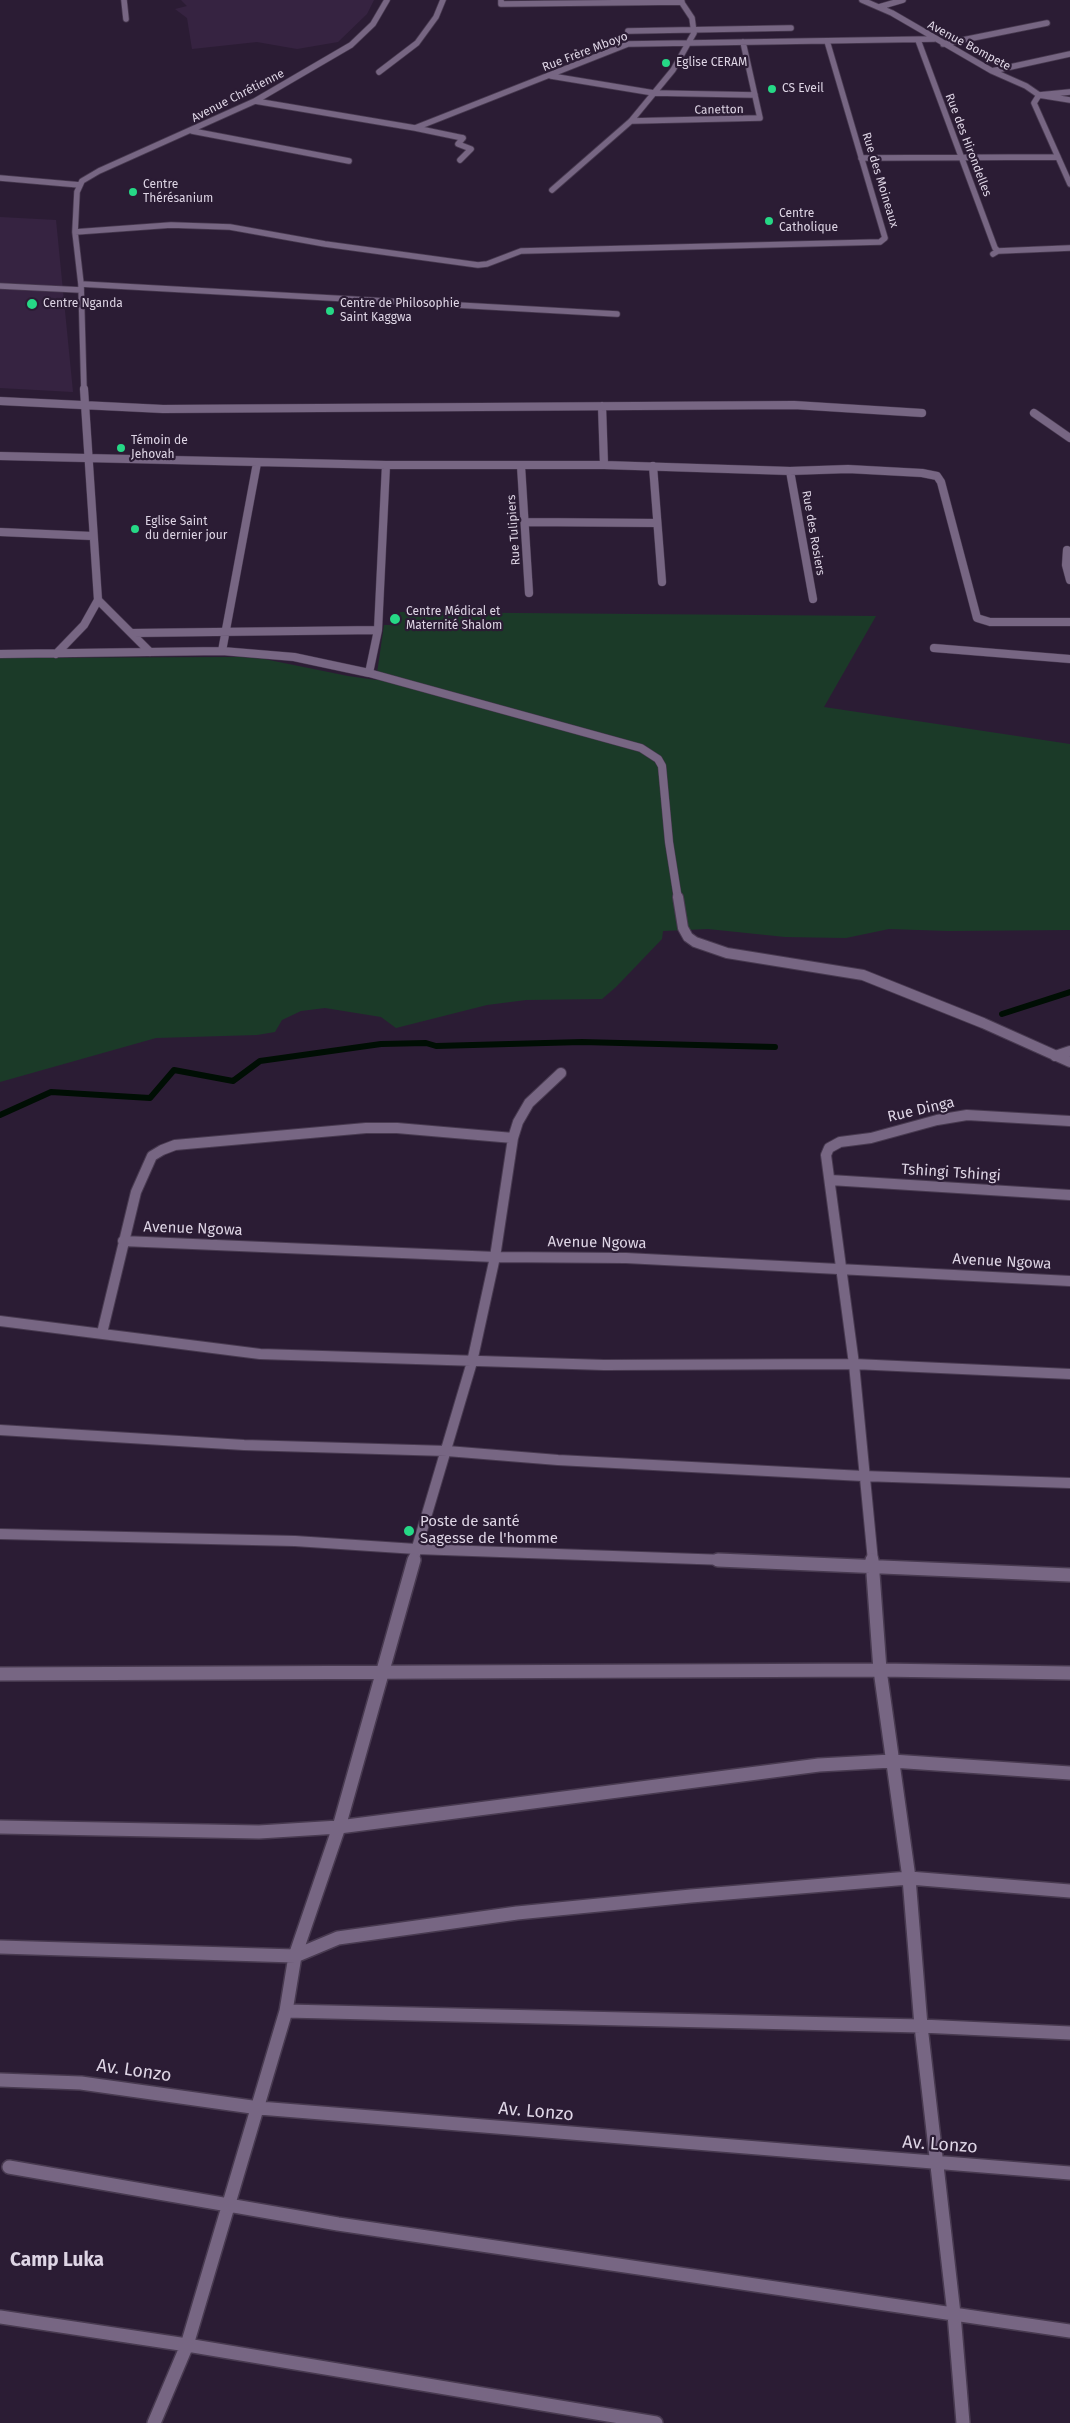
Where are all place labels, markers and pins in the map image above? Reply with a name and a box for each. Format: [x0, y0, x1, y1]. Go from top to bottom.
place label: Eglise CERAM [676, 56, 747, 70]
marker: Eglise CERAM [660, 57, 672, 69]
place label: CS Eveil [782, 82, 824, 96]
marker: CS Eveil [766, 83, 778, 95]
place label: Centre Thérésanium [143, 178, 213, 206]
marker: Centre Thérésanium [127, 186, 139, 198]
place label: Centre Catholique [779, 207, 838, 235]
marker: Centre Catholique [763, 215, 775, 227]
marker: Centre Nganda [25, 297, 39, 311]
place label: Centre Nganda [43, 297, 123, 311]
place label: Centre de Philosophie Saint Kaggwa [340, 297, 460, 325]
marker: Centre de Philosophie Saint Kaggwa [324, 305, 336, 317]
place label: Témoin de Jehovah [131, 434, 188, 462]
marker: Témoin de Jehovah [115, 442, 127, 454]
place label: Eglise Saint du dernier jour [145, 515, 227, 543]
marker: Eglise Saint du dernier jour [129, 523, 141, 535]
place label: Centre Médical et Maternité Shalom [406, 605, 502, 633]
marker: Centre Médical et Maternité Shalom [388, 612, 402, 626]
place label: Poste de santé Sagesse de l'homme [420, 1513, 558, 1548]
marker: Poste de santé Sagesse de l'homme [402, 1524, 416, 1538]

